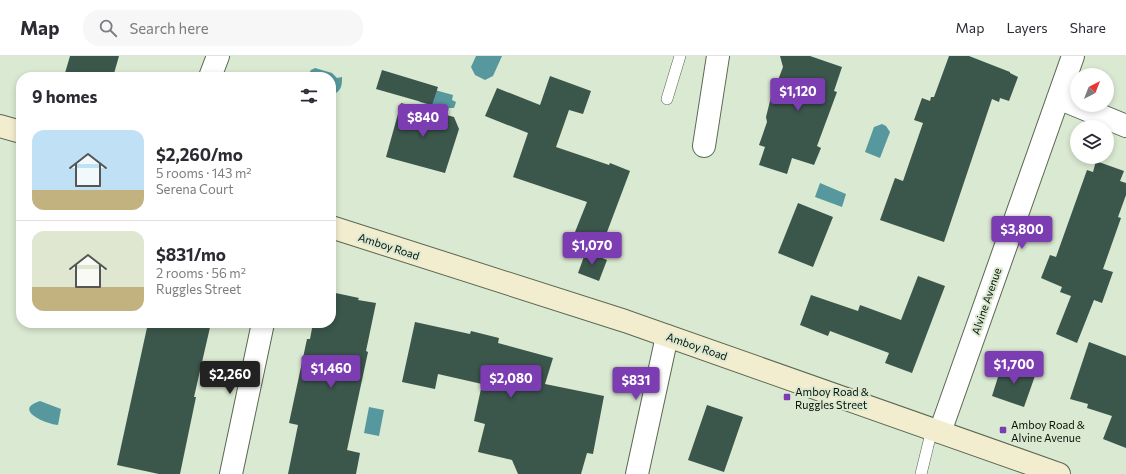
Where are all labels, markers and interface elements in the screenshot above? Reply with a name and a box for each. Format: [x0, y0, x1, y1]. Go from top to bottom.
search box [83, 10, 363, 46]
text: Map [20, 16, 59, 39]
icon: search [97, 17, 119, 39]
text: Search here [129, 19, 209, 37]
text: Map [956, 19, 984, 36]
text: Layers [1006, 19, 1048, 36]
text: Share [1070, 19, 1106, 36]
north arrow [1070, 68, 1114, 112]
map controls [1070, 68, 1114, 164]
pin: $1,120 [765, 78, 831, 112]
text: $1,120 [779, 83, 817, 99]
icon: filters [298, 85, 320, 107]
text: 9 homes [32, 86, 97, 107]
pin: $840 [399, 104, 447, 138]
text: $840 [407, 109, 439, 125]
button: layers [1070, 120, 1114, 164]
text: $2,260/mo [156, 144, 243, 165]
icon: home [64, 146, 112, 194]
text: 5 rooms · 143 m² [156, 165, 252, 181]
text: Serena Court [156, 181, 234, 197]
pin: $3,800 [989, 216, 1055, 250]
text: $3,800 [1000, 221, 1044, 237]
street label: Amboy Road [357, 230, 421, 262]
pin: $1,070 [559, 232, 625, 266]
text: $1,070 [572, 237, 612, 253]
text: $831/mo [156, 244, 226, 265]
icon: home [64, 247, 112, 295]
text: 2 rooms · 56 m² [156, 265, 246, 281]
street label: Alvine Avenue [968, 266, 1004, 336]
text: Ruggles Street [156, 281, 241, 297]
street label: Amboy Road [665, 330, 729, 362]
pin: $1,700 [981, 351, 1047, 385]
pin: $1,460 [298, 355, 364, 389]
text: $1,700 [994, 356, 1034, 372]
text: $1,460 [310, 360, 352, 376]
pin: $2,260 [197, 361, 263, 395]
pin: $2,080 [478, 365, 544, 399]
text: $2,260 [209, 366, 251, 382]
pin: $831 [612, 367, 660, 401]
text: $2,080 [489, 370, 533, 386]
text: $831 [622, 372, 650, 388]
place label: Amboy Road & Ruggles Street [795, 385, 869, 411]
marker: Amboy Road & Ruggles Street [782, 392, 792, 402]
place label: Amboy Road & Alvine Avenue [1011, 418, 1085, 444]
marker: Amboy Road & Alvine Avenue [998, 425, 1008, 435]

